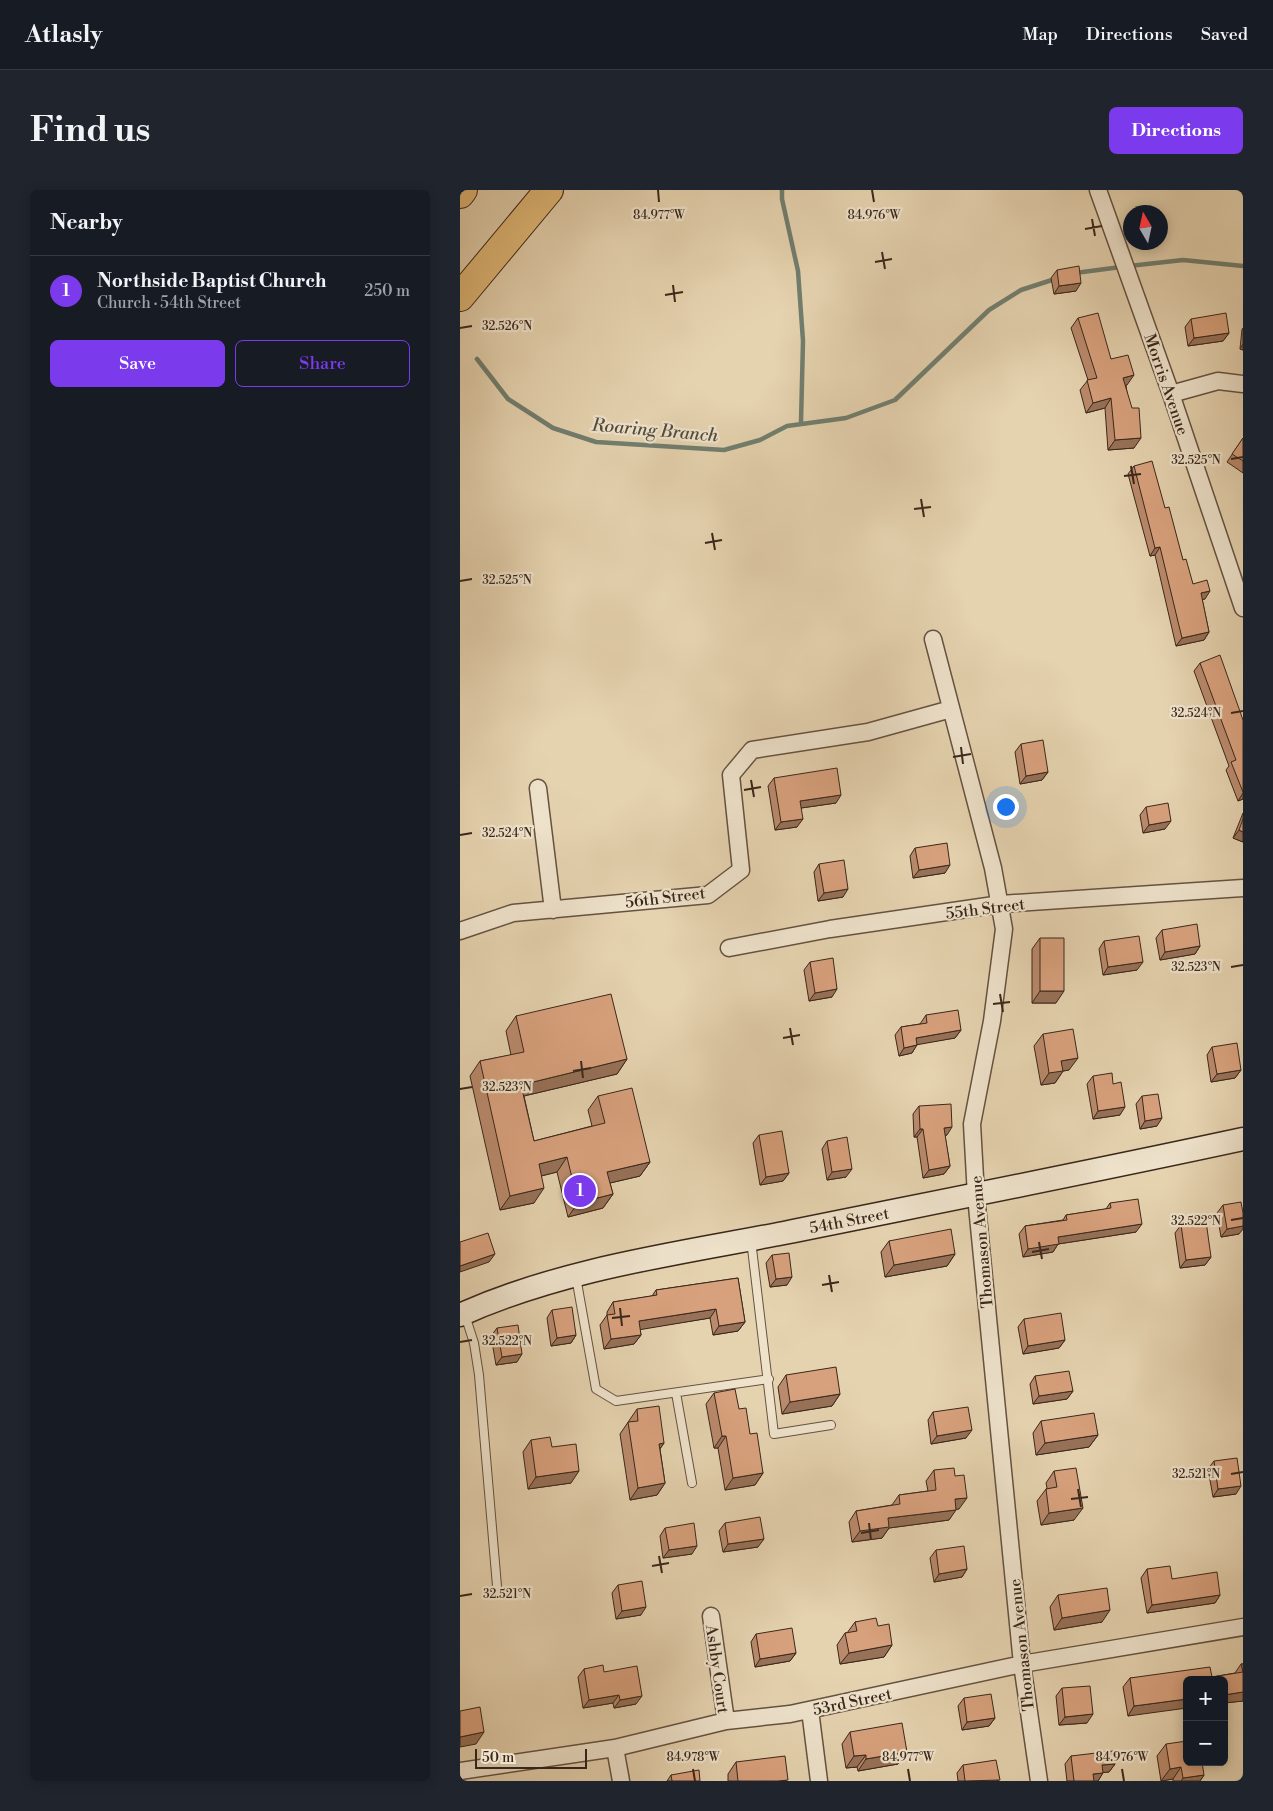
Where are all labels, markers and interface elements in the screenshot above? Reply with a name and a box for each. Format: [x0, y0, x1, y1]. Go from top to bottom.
text: Atlasly [25, 20, 102, 50]
text: Map [1022, 23, 1058, 46]
text: Directions [1086, 23, 1173, 46]
text: Saved [1201, 23, 1248, 46]
button: Directions [1109, 107, 1243, 154]
text: Find us [30, 109, 150, 152]
north arrow [1123, 205, 1168, 250]
text: 84.977°W [633, 208, 686, 223]
text: 84.976°W [848, 208, 902, 223]
text: Nearby [50, 210, 123, 236]
text: Northside Baptist Church [97, 269, 327, 293]
text: 1 [62, 281, 70, 301]
text: 250 m [364, 281, 410, 301]
text: Church · 54th Street [97, 293, 241, 313]
text: 32.526°N [482, 319, 532, 334]
street label: Morris Avenue [1139, 331, 1193, 438]
button: Save [50, 340, 225, 387]
button: Share [235, 340, 410, 387]
water label: Roaring Branch [590, 413, 720, 448]
text: 32.525°N [1171, 453, 1221, 468]
text: 32.525°N [482, 573, 532, 588]
text: 32.524°N [1171, 706, 1221, 721]
your location [993, 794, 1019, 820]
text: 32.524°N [482, 826, 532, 841]
street label: 56th Street [624, 883, 707, 913]
street label: 55th Street [944, 894, 1026, 924]
text: 32.523°N [1171, 960, 1221, 975]
text: 32.523°N [482, 1080, 532, 1095]
pin: 1 [564, 1172, 596, 1210]
street label: Thomason Avenue [966, 1175, 998, 1309]
street label: 54th Street [808, 1203, 891, 1239]
text: 32.522°N [1171, 1214, 1221, 1229]
text: 32.522°N [482, 1334, 532, 1349]
text: 32.521°N [1172, 1467, 1220, 1482]
street label: Thomason Avenue [1005, 1578, 1039, 1712]
text: 32.521°N [483, 1587, 531, 1602]
street label: Ashby Court [701, 1622, 733, 1715]
map controls [1183, 1676, 1228, 1766]
button: + [1183, 1676, 1228, 1721]
street label: 53rd Street [811, 1684, 894, 1720]
button: − [1183, 1721, 1228, 1766]
scale bar [475, 1746, 588, 1769]
text: 50 m [482, 1749, 514, 1767]
text: 84.978°W [666, 1750, 721, 1765]
text: 84.977°W [882, 1750, 935, 1765]
text: 84.976°W [1096, 1750, 1150, 1765]

